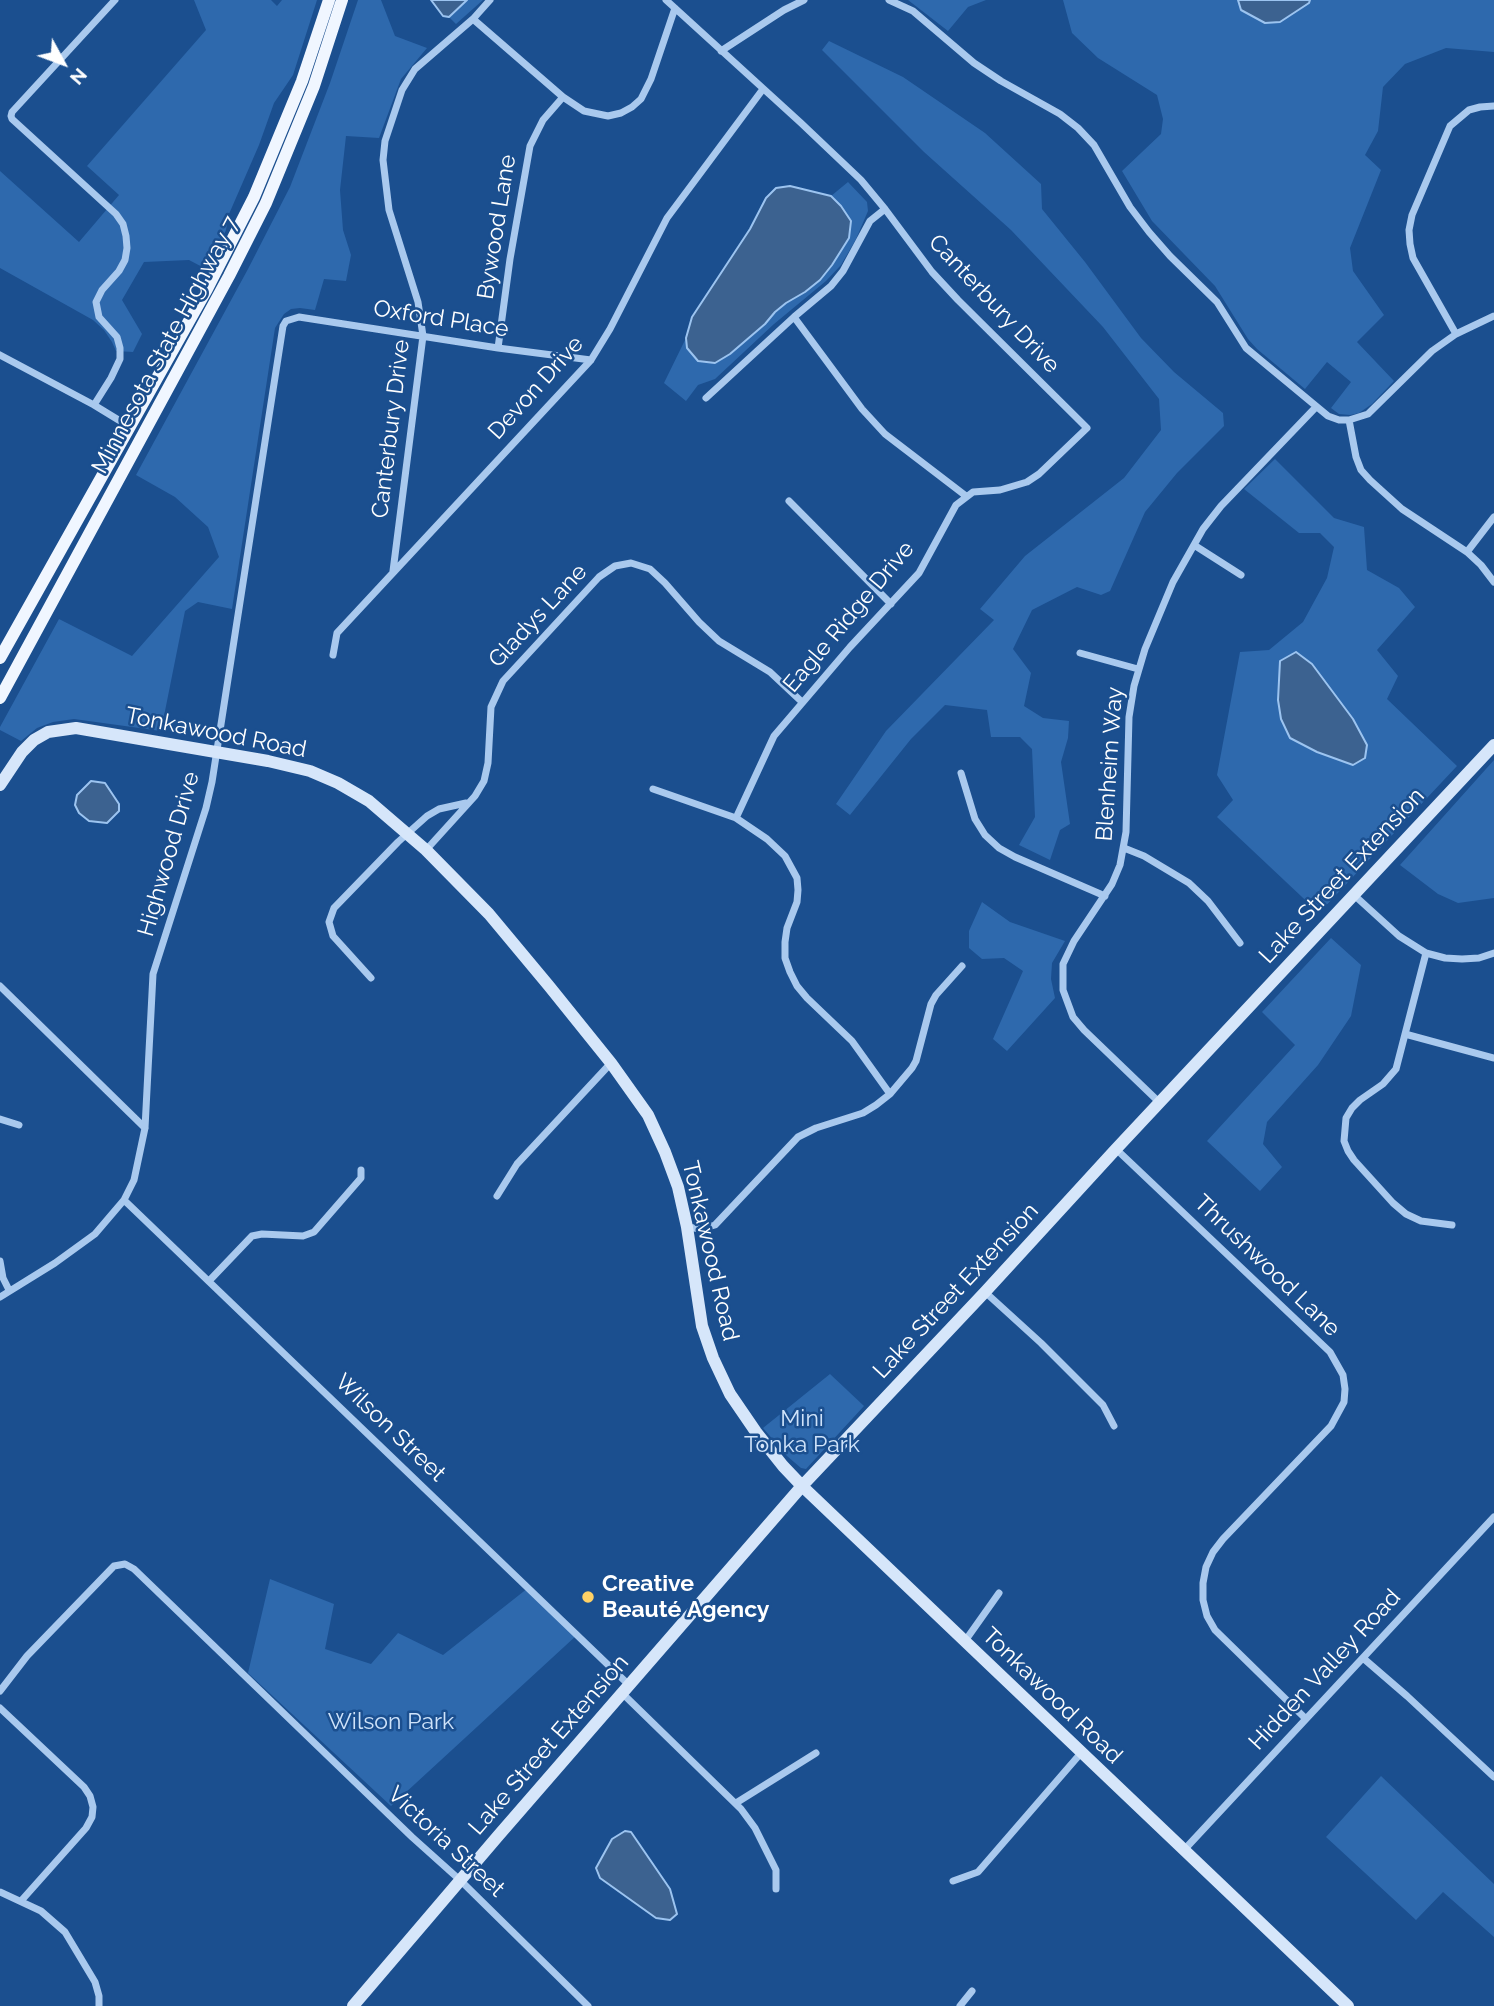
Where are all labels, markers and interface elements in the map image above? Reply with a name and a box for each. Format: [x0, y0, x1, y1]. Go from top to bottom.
north arrow [28, 28, 98, 98]
text: N [66, 64, 92, 89]
street label: Bywood Lane [472, 153, 522, 301]
street label: Minnesota State Highway 7 [86, 212, 246, 478]
street label: Canterbury Drive [923, 229, 1065, 379]
street label: Oxford Place [371, 295, 511, 343]
street label: Devon Drive [482, 331, 590, 445]
street label: Canterbury Drive [366, 338, 416, 520]
street label: Eagle Ridge Drive [778, 536, 920, 698]
street label: Gladys Lane [483, 558, 593, 674]
street label: Blenheim Way [1091, 686, 1129, 842]
street label: Tonkawood Road [123, 702, 309, 764]
street label: Highwood Drive [132, 768, 206, 940]
street label: Lake Street Extension [1254, 783, 1430, 969]
street label: Tonkawood Road [676, 1158, 744, 1344]
street label: Thrushwood Lane [1188, 1189, 1346, 1343]
street label: Lake Street Extension [868, 1198, 1044, 1384]
street label: Wilson Street [329, 1368, 451, 1488]
park label: Mini Tonka Park [744, 1405, 860, 1459]
place label: Creative Beauté Agency [602, 1570, 770, 1624]
street label: Hidden Valley Road [1243, 1584, 1407, 1756]
marker: Creative Beauté Agency [580, 1589, 596, 1605]
street label: Tonkawood Road [976, 1622, 1128, 1770]
street label: Lake Street Extension [463, 1649, 635, 1841]
park label: Wilson Park [328, 1708, 454, 1736]
street label: Victoria Street [382, 1781, 510, 1903]

